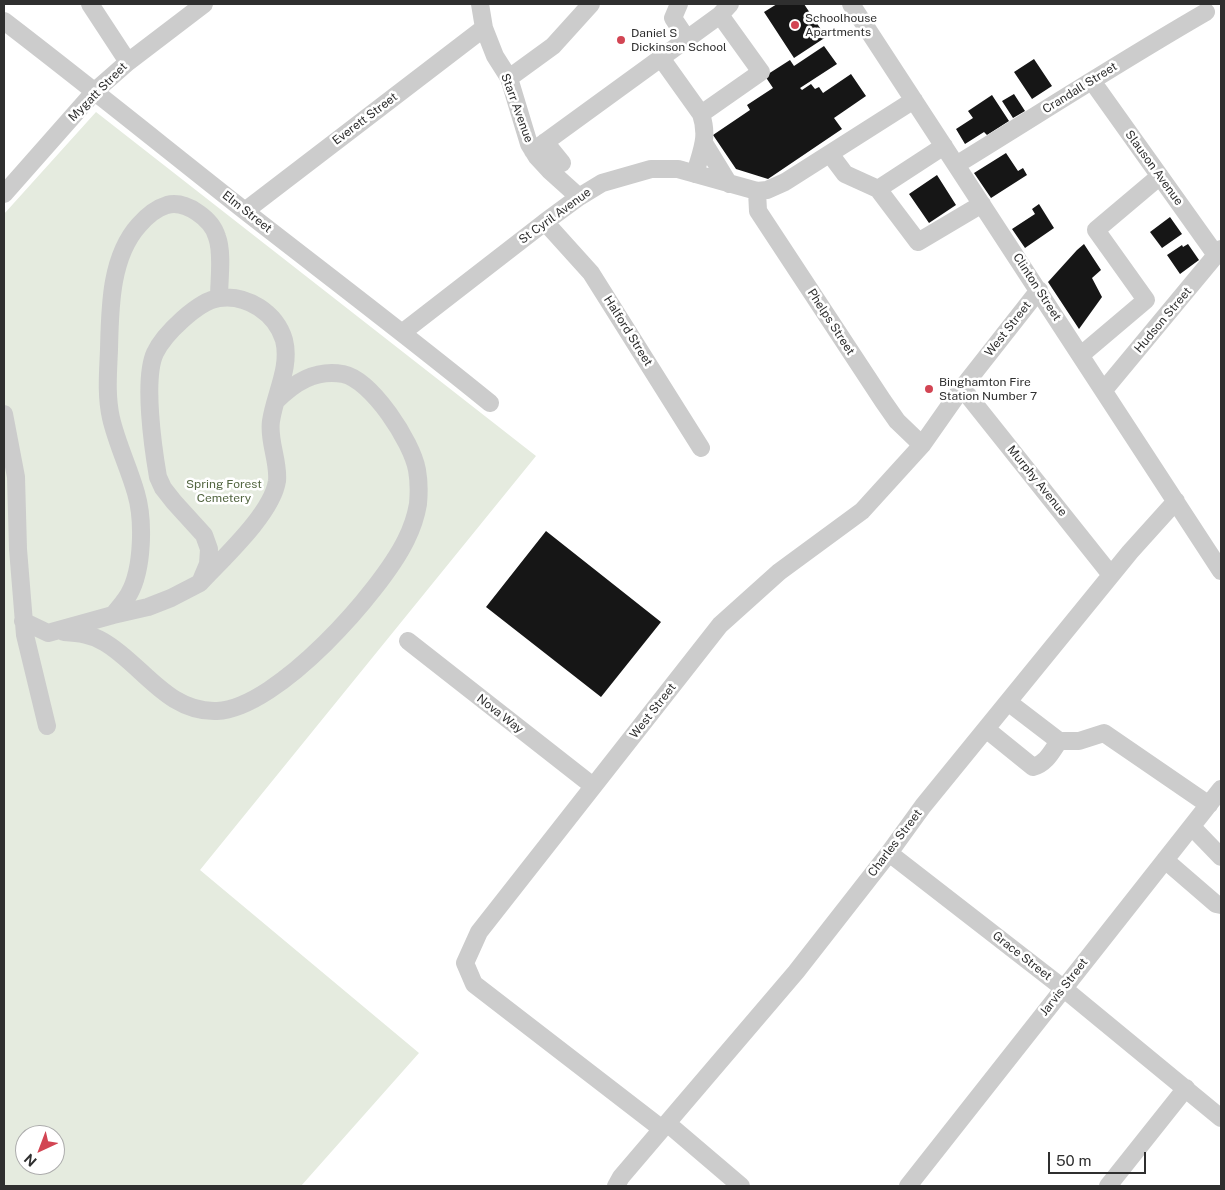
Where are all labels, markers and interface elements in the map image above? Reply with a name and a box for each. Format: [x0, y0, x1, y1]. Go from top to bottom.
place label: Schoolhouse Apartments [805, 11, 877, 39]
marker: Schoolhouse Apartments [789, 19, 801, 31]
place label: Daniel S Dickinson School [631, 26, 727, 54]
marker: Daniel S Dickinson School [615, 34, 627, 46]
street label: Crandall Street [1040, 59, 1120, 117]
street label: Mygatt Street [66, 60, 130, 124]
street label: Starr Avenue [498, 71, 536, 145]
street label: Everett Street [330, 90, 400, 148]
street label: Slauson Avenue [1122, 128, 1186, 208]
street label: St Cyril Avenue [516, 185, 594, 247]
street label: Elm Street [219, 188, 275, 236]
street label: Clinton Street [1010, 250, 1064, 324]
street label: Hudson Street [1131, 284, 1195, 356]
street label: Phelps Street [804, 286, 858, 358]
street label: Halford Street [601, 293, 655, 369]
street label: West Street [982, 298, 1034, 360]
place label: Binghamton Fire Station Number 7 [939, 375, 1037, 403]
marker: Binghamton Fire Station Number 7 [923, 383, 935, 395]
street label: Murphy Avenue [1004, 443, 1070, 519]
park label: Spring Forest Cemetery [186, 477, 262, 505]
street label: West Street [627, 680, 679, 742]
street label: Nova Way [474, 691, 526, 737]
street label: Charles Street [865, 806, 925, 880]
street label: Grace Street [990, 928, 1054, 984]
street label: Jarvis Street [1037, 955, 1091, 1019]
north arrow [15, 1125, 65, 1175]
scale bar [1050, 1142, 1148, 1174]
text: N [21, 1151, 40, 1170]
text: 50 m [1056, 1152, 1091, 1169]

